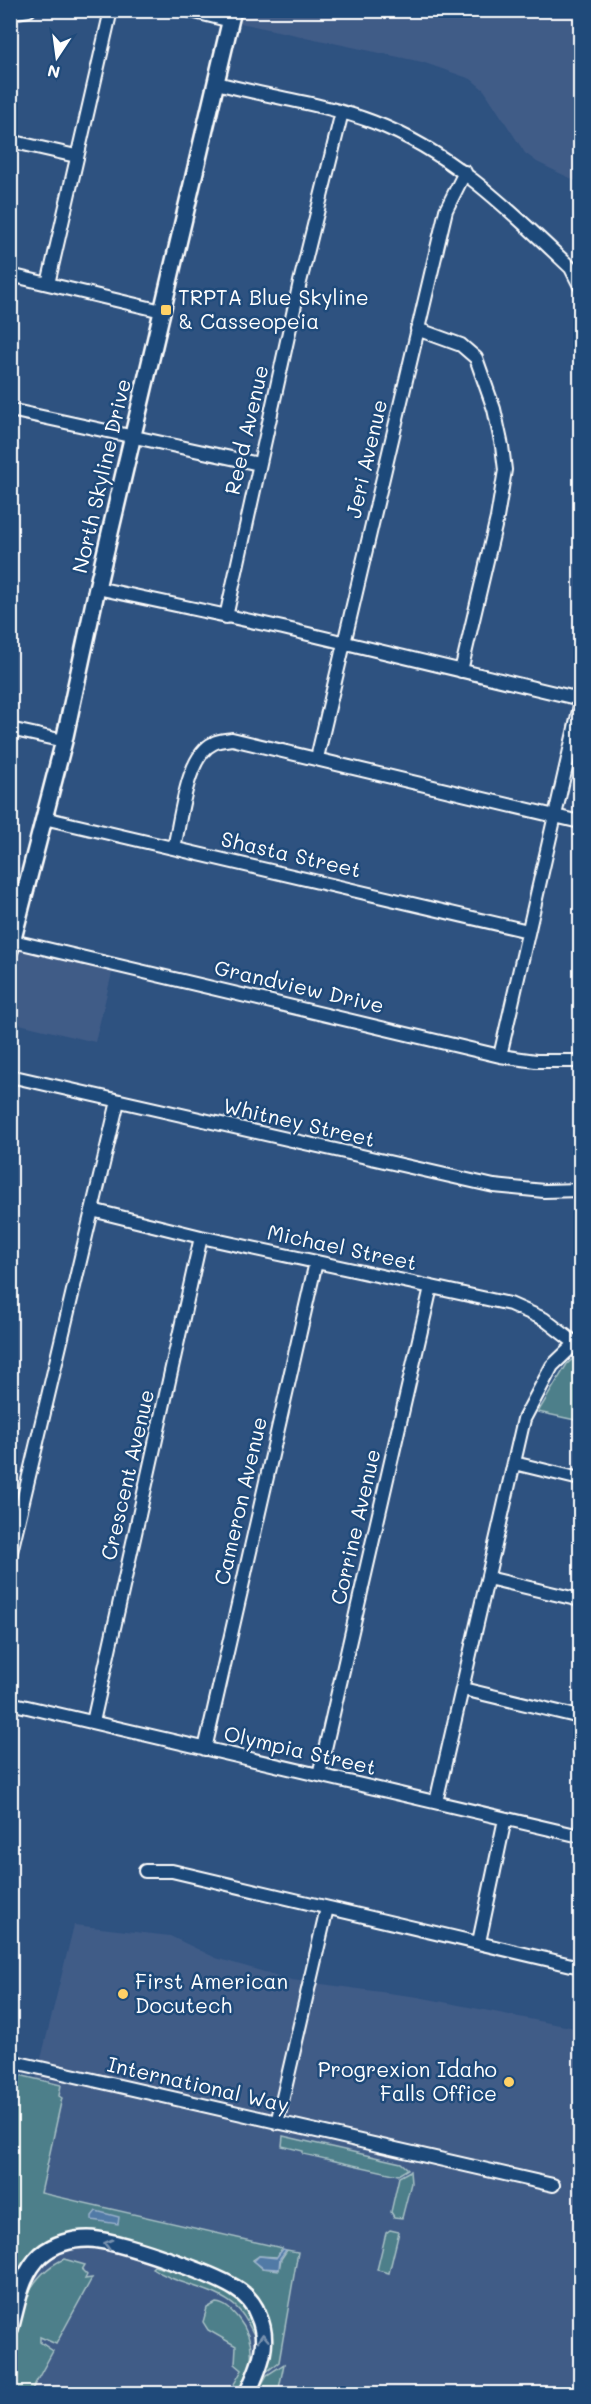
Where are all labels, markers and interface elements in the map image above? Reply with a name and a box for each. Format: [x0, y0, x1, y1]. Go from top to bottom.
north arrow [27, 27, 87, 87]
text: N [45, 61, 62, 84]
place label: TRPTA Blue Skyline & Casseopeia [178, 283, 369, 334]
marker: TRPTA Blue Skyline & Casseopeia [159, 303, 173, 317]
street label: Reed Avenue [218, 362, 274, 497]
street label: North Skyline Drive [65, 376, 136, 576]
street label: Jeri Avenue [339, 397, 392, 521]
street label: Shasta Street [219, 824, 364, 883]
street label: Grandview Drive [212, 953, 387, 1018]
street label: Whitney Street [221, 1091, 378, 1152]
street label: Michael Street [265, 1217, 420, 1276]
street label: Crescent Avenue [94, 1387, 159, 1563]
street label: Cameron Avenue [207, 1414, 272, 1587]
street label: Corrine Avenue [324, 1446, 386, 1607]
street label: Olympia Street [221, 1719, 379, 1780]
place label: First American Docutech [135, 1967, 288, 2018]
marker: First American Docutech [116, 1987, 130, 2001]
street label: International Way [105, 2050, 292, 2118]
place label: Progrexion Idaho Falls Office [318, 2055, 497, 2106]
marker: Progrexion Idaho Falls Office [502, 2075, 516, 2089]
one-way arrow [104, 2238, 114, 2251]
one-way arrow [256, 2334, 269, 2343]

